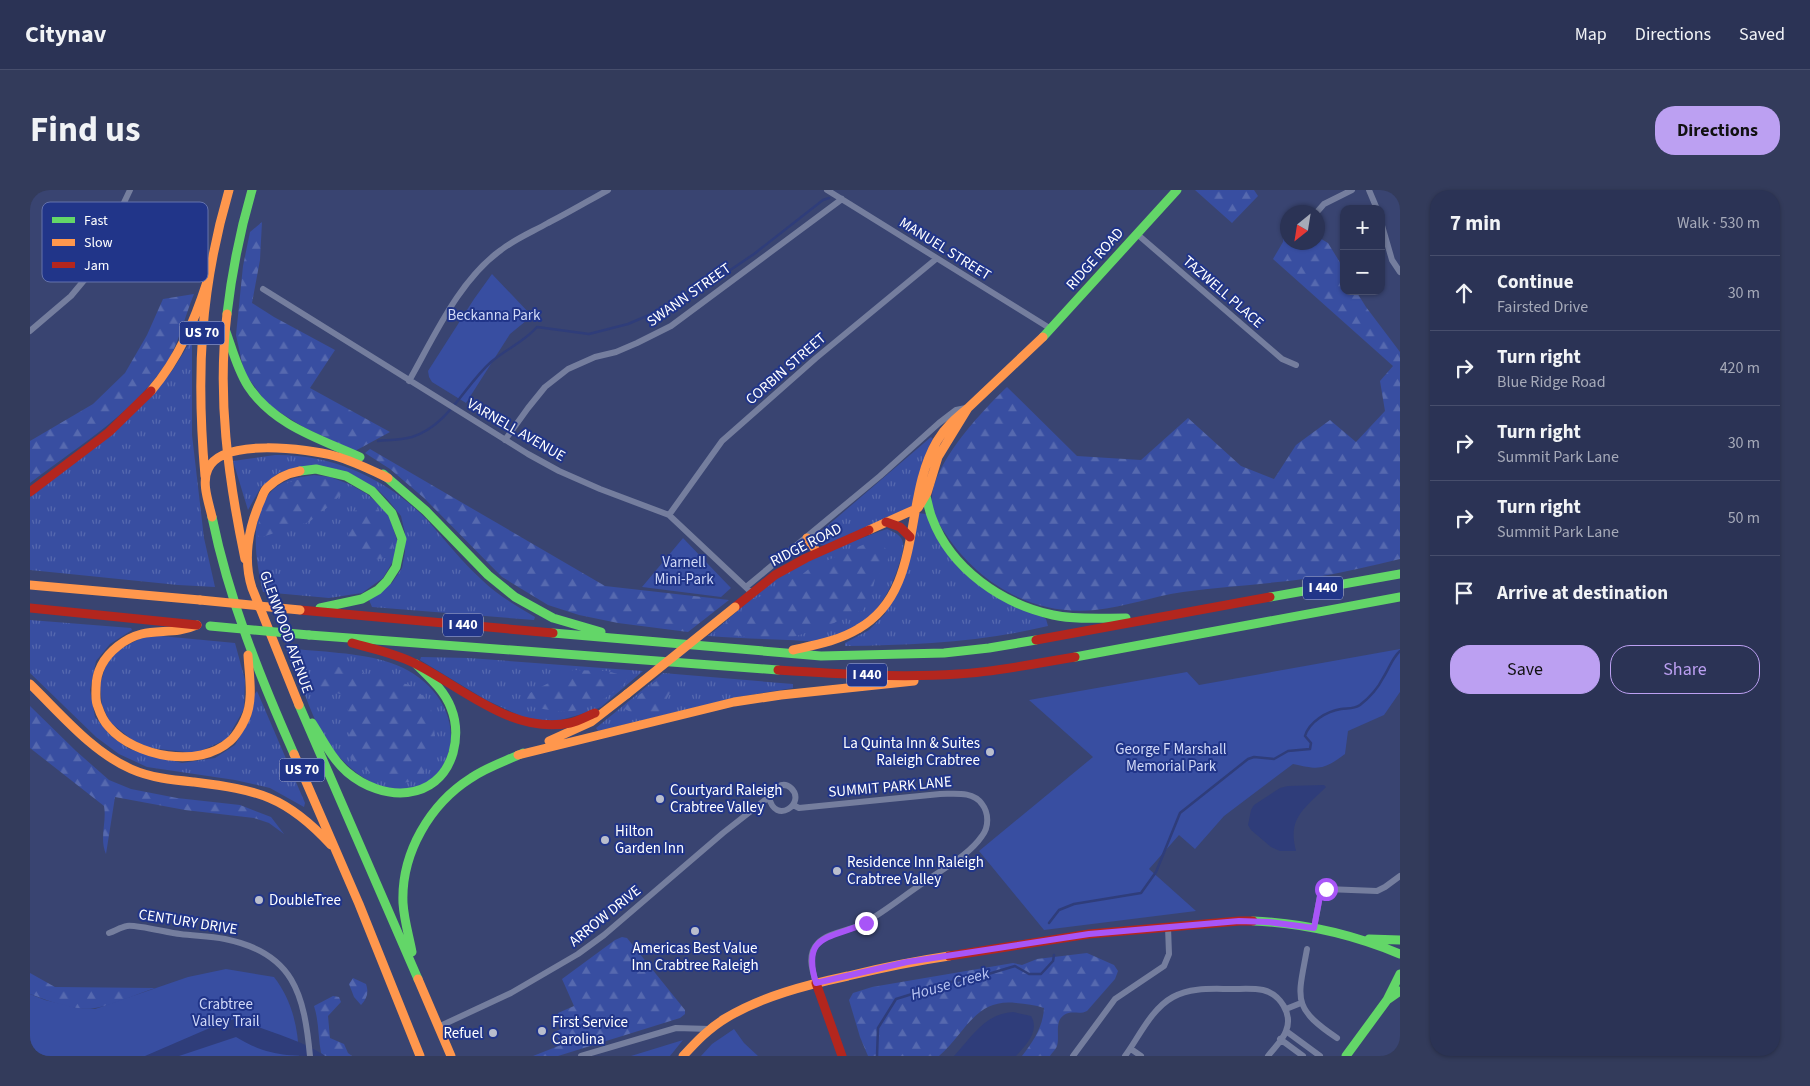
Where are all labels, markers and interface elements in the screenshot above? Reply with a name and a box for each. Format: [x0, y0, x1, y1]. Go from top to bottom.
text: Citynav [25, 17, 106, 52]
text: Map [1575, 22, 1607, 47]
text: Directions [1635, 22, 1711, 47]
text: Saved [1739, 22, 1785, 47]
text: Find us [30, 105, 140, 155]
button: Directions [1655, 106, 1780, 155]
legend [42, 202, 208, 282]
north arrow [1280, 205, 1325, 250]
map controls [1340, 205, 1385, 295]
button: + [1340, 205, 1385, 250]
text: 7 min [1450, 208, 1501, 238]
text: Fast [84, 211, 108, 231]
street label: MANUEL STREET [895, 212, 995, 286]
text: Walk · 530 m [1677, 212, 1760, 234]
street label: RIDGE ROAD [1061, 223, 1129, 295]
text: Slow [84, 233, 113, 253]
button: − [1340, 250, 1385, 295]
street label: TAZWELL PLACE [1178, 251, 1268, 333]
text: Jam [84, 256, 109, 276]
street label: SWANN STREET [643, 258, 735, 332]
text: Continue [1497, 269, 1574, 296]
icon: ahead [1450, 279, 1478, 307]
text: 30 m [1728, 282, 1760, 304]
text: Fairsted Drive [1497, 296, 1588, 318]
park label: Beckanna Park [448, 305, 541, 326]
road number: US 70 [180, 322, 224, 344]
street label: CORBIN STREET [741, 328, 831, 410]
text: Turn right [1497, 344, 1581, 371]
icon: right [1450, 354, 1478, 382]
text: 420 m [1720, 357, 1760, 379]
text: Blue Ridge Road [1497, 371, 1606, 393]
street label: VARNELL AVENUE [463, 393, 569, 467]
text: Turn right [1497, 419, 1581, 446]
icon: right [1450, 429, 1478, 457]
text: 30 m [1728, 432, 1760, 454]
text: Summit Park Lane [1497, 446, 1619, 468]
text: Turn right [1497, 494, 1581, 521]
icon: right [1450, 504, 1478, 532]
text: 50 m [1728, 507, 1760, 529]
street label: RIDGE ROAD [767, 518, 845, 572]
text: Summit Park Lane [1497, 521, 1619, 543]
park label: Varnell Mini-Park [654, 552, 714, 590]
street label: GLENWOOD AVENUE [254, 568, 318, 696]
road number: I 440 [1303, 576, 1343, 599]
icon: arrive [1450, 579, 1478, 607]
text: Arrive at destination [1497, 580, 1668, 607]
road number: I 440 [443, 614, 483, 636]
button: Save [1450, 645, 1600, 694]
button: Share [1610, 645, 1760, 694]
road number: I 440 [847, 664, 887, 686]
place label: La Quinta Inn & Suites Raleigh Crabtree [843, 733, 980, 771]
park label: George F Marshall Memorial Park [1115, 739, 1227, 777]
marker: La Quinta Inn & Suites Raleigh Crabtree [984, 746, 996, 758]
road number: US 70 [280, 758, 324, 782]
street label: SUMMIT PARK LANE [827, 771, 953, 803]
place label: Courtyard Raleigh Crabtree Valley [670, 780, 783, 818]
marker: Courtyard Raleigh Crabtree Valley [654, 793, 666, 805]
place label: Hilton Garden Inn [615, 821, 684, 859]
marker: Hilton Garden Inn [599, 834, 611, 846]
place label: Residence Inn Raleigh Crabtree Valley [847, 852, 984, 890]
marker: Residence Inn Raleigh Crabtree Valley [831, 865, 843, 877]
route start [1315, 878, 1338, 901]
street label: ARROW DRIVE [565, 880, 646, 952]
place label: DoubleTree [269, 890, 341, 911]
marker: DoubleTree [253, 894, 265, 906]
street label: CENTURY DRIVE [137, 904, 239, 940]
route end [855, 912, 878, 935]
marker: Americas Best Value Inn Crabtree Raleigh [689, 925, 701, 937]
place label: Americas Best Value Inn Crabtree Raleigh [631, 938, 759, 976]
water label: House Creek [908, 962, 992, 1006]
park label: Crabtree Valley Trail [192, 994, 260, 1032]
place label: First Service Carolina [552, 1012, 628, 1050]
place label: Refuel [443, 1023, 483, 1044]
marker: First Service Carolina [536, 1025, 548, 1037]
marker: Refuel [487, 1027, 499, 1039]

